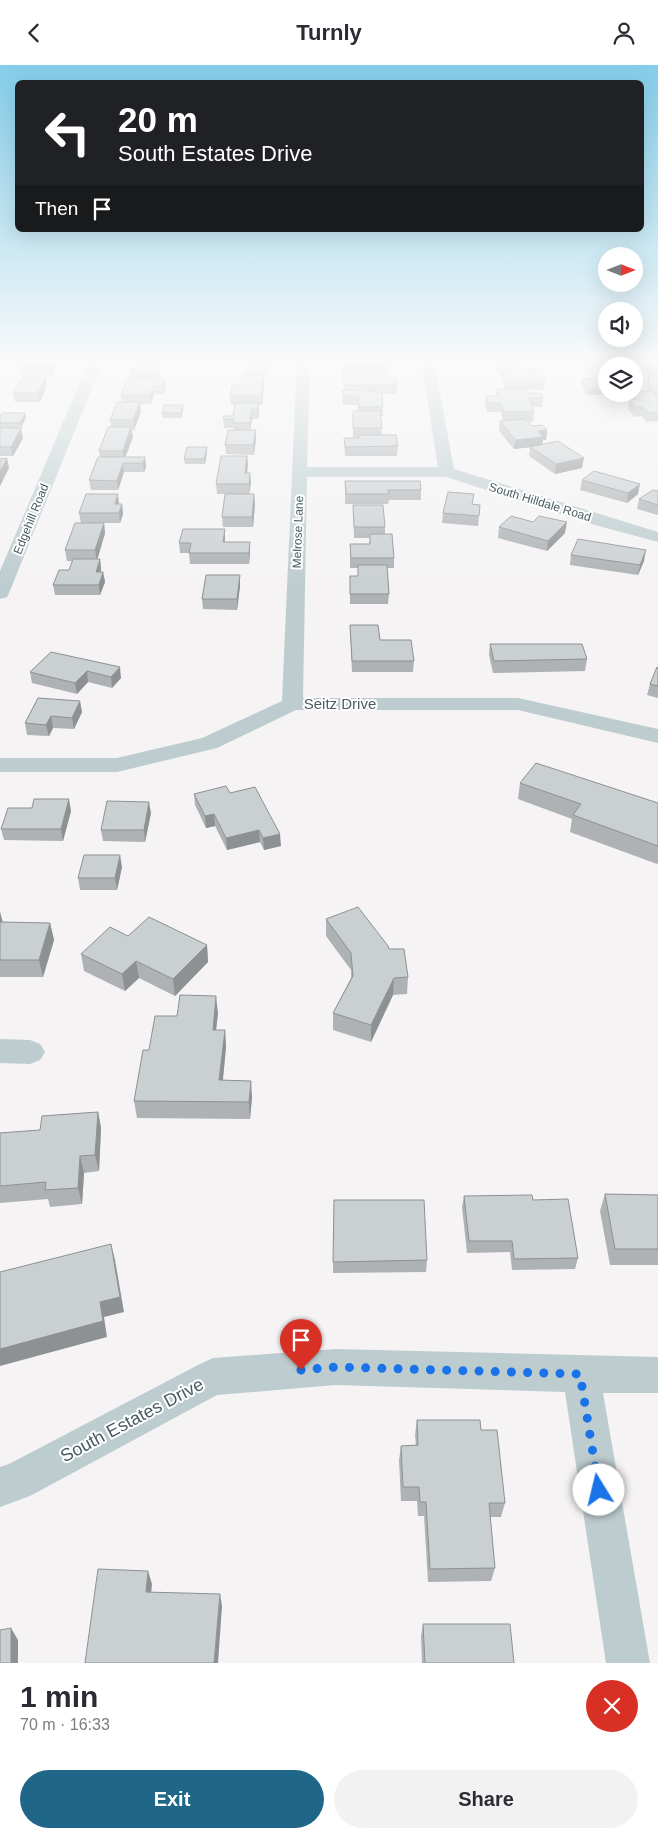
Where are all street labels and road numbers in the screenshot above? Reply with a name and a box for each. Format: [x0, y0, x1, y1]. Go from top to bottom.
street label: South Hilldale Road [487, 480, 593, 524]
street label: Edgehill Road [11, 482, 51, 556]
street label: Melrose Lane [290, 495, 306, 569]
street label: Seitz Drive [304, 695, 376, 712]
street label: South Estates Drive [57, 1374, 207, 1466]

